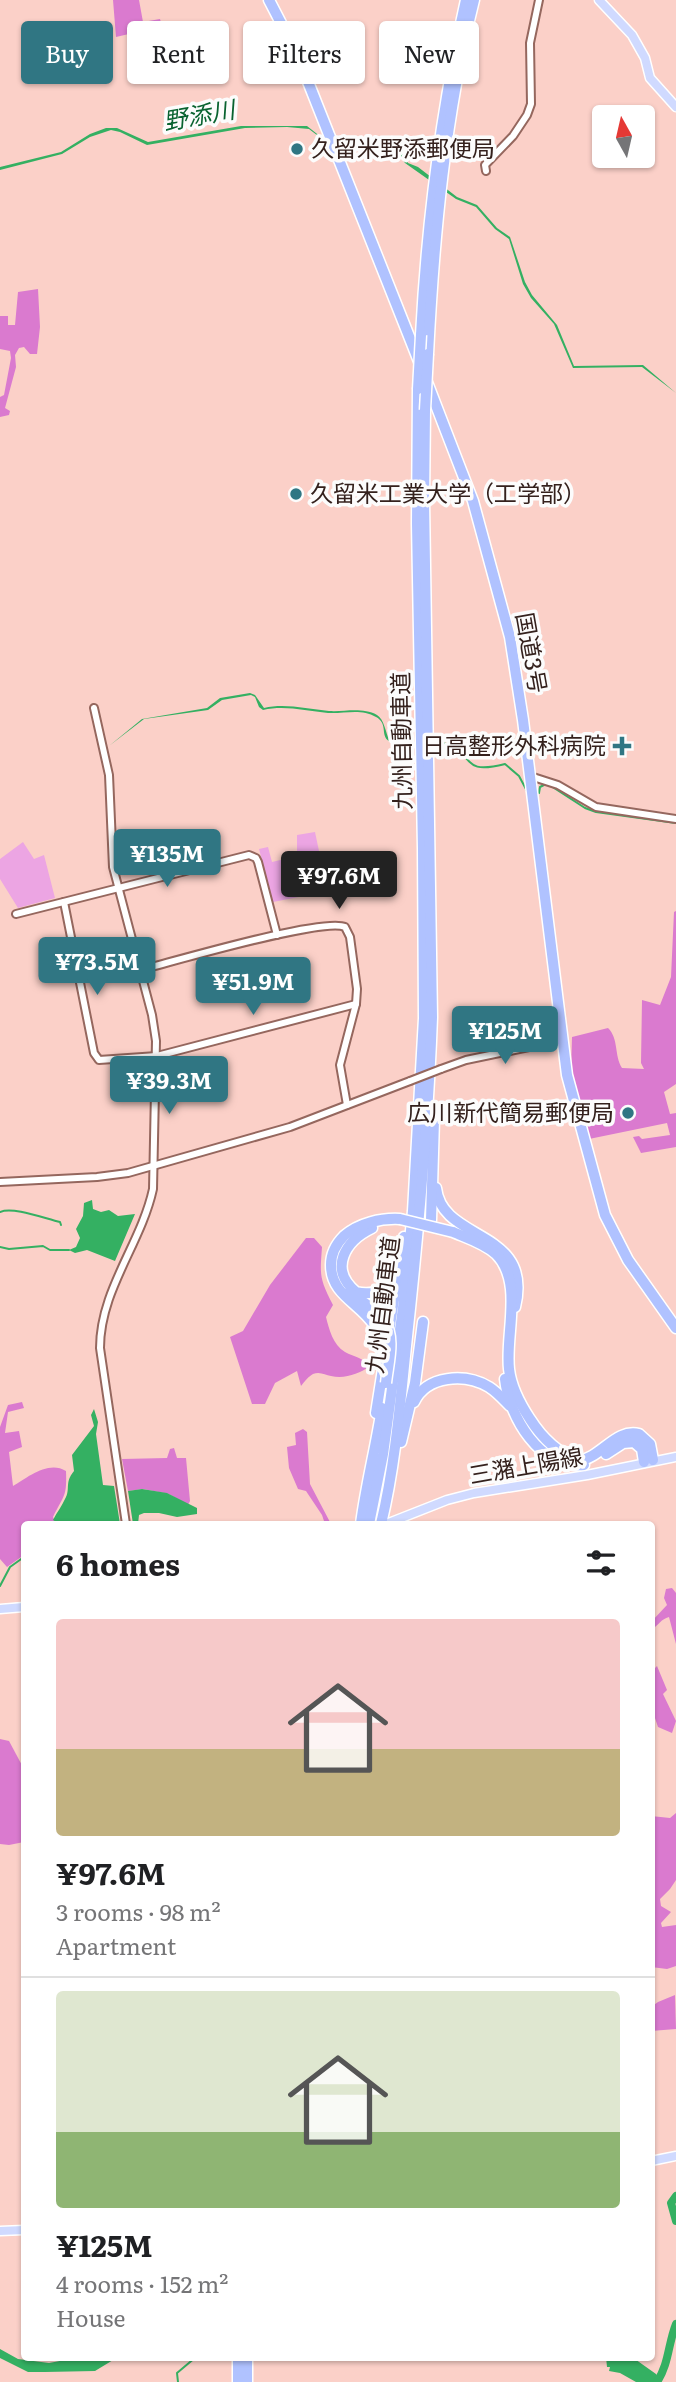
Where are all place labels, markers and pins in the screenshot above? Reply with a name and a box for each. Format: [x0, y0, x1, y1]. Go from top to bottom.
place label: 久留米野添郵便局 [311, 130, 495, 164]
marker: 久留米野添郵便局 [289, 141, 305, 157]
place label: 久留米工業大学（工学部） [310, 475, 586, 509]
marker: 久留米工業大学（工学部） [288, 486, 304, 502]
place label: 日高整形外科病院 [422, 727, 606, 761]
marker: 日高整形外科病院 [612, 736, 632, 756]
pin: ¥135M [118, 830, 216, 889]
pin: ¥97.6M [282, 852, 396, 911]
pin: ¥73.5M [40, 937, 154, 997]
pin: ¥51.9M [196, 958, 310, 1017]
pin: ¥125M [456, 1006, 554, 1066]
pin: ¥39.3M [112, 1056, 226, 1116]
place label: 広川新代簡易郵便局 [407, 1094, 614, 1128]
marker: 広川新代簡易郵便局 [620, 1105, 636, 1121]

